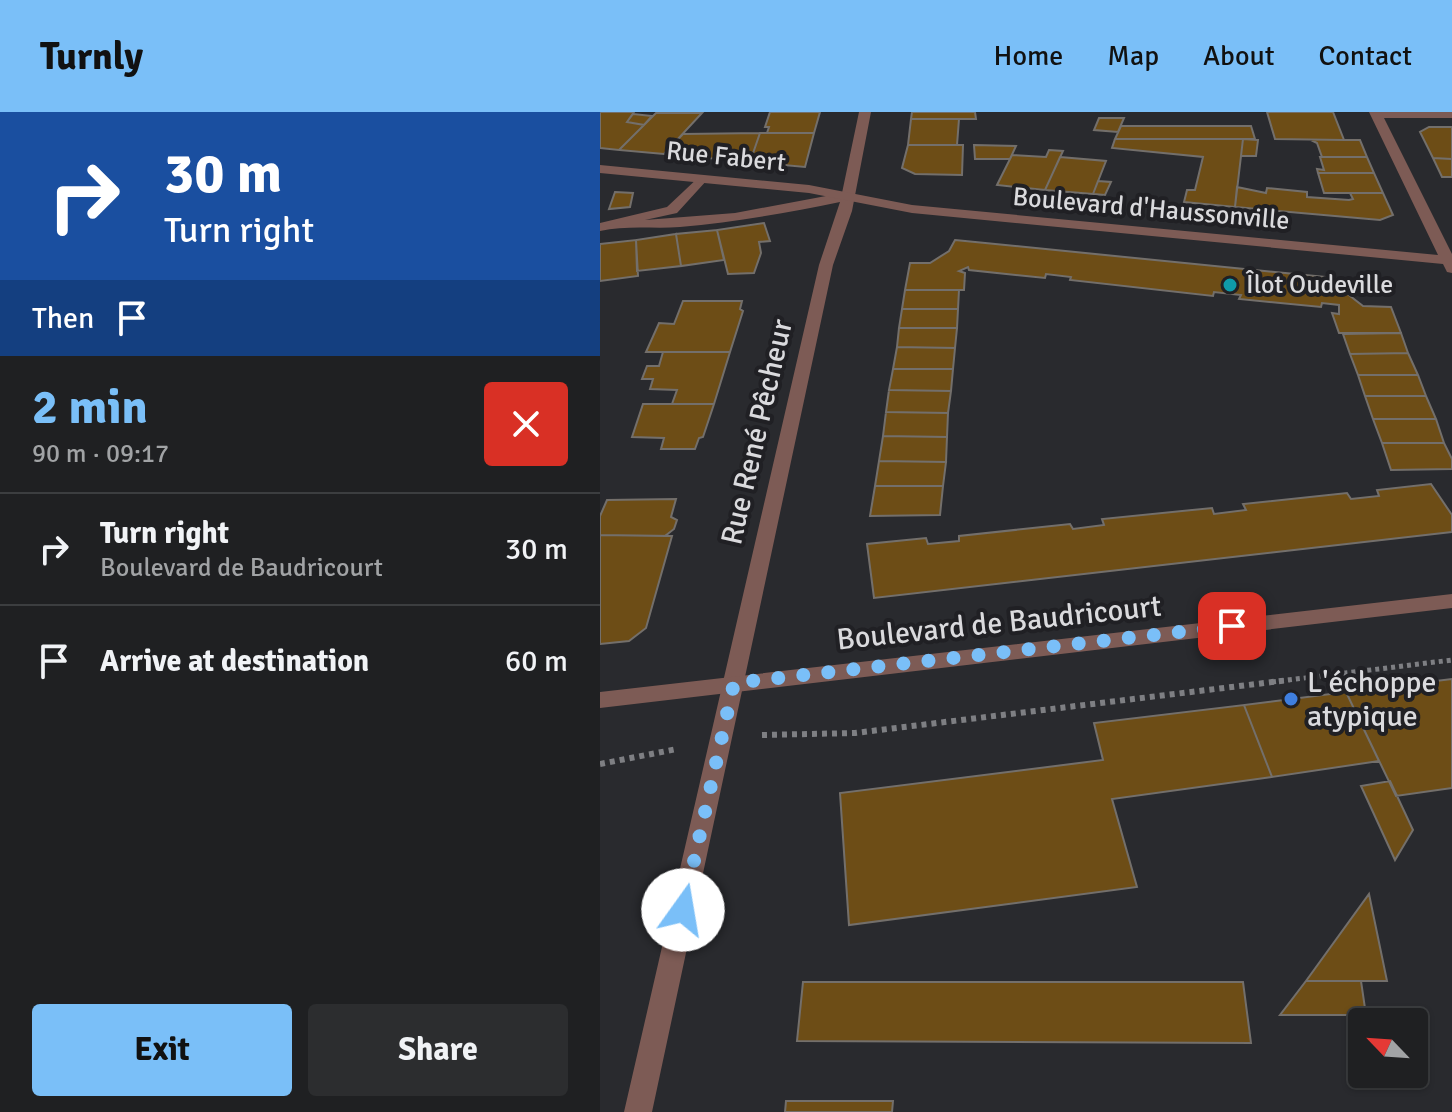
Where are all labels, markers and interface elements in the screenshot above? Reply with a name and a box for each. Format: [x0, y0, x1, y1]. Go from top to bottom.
text: Turnly [40, 33, 143, 80]
text: Home [994, 39, 1063, 73]
text: Map [1107, 39, 1159, 73]
text: About [1203, 39, 1275, 73]
text: Contact [1319, 39, 1412, 73]
street label: Rue Fabert [665, 135, 787, 179]
text: 30 m [164, 139, 282, 208]
icon: right [32, 144, 136, 248]
street label: Boulevard d'Haussonville [1011, 181, 1291, 237]
text: Turn right [164, 208, 314, 253]
place label: Îlot Oudeville [1245, 269, 1393, 301]
marker: Îlot Oudeville [1221, 276, 1239, 294]
icon: arrive [110, 296, 154, 340]
text: Then [32, 300, 94, 337]
street label: Rue René Pêcheur [713, 316, 801, 548]
text: 2 min [32, 378, 148, 437]
button: close [484, 382, 568, 466]
text: 90 m · 09:17 [32, 438, 169, 470]
text: Turn right [100, 515, 229, 552]
icon: right [32, 527, 76, 571]
text: 30 m [505, 531, 568, 568]
text: Boulevard de Baudricourt [100, 552, 383, 584]
street label: Boulevard de Baudricourt [835, 588, 1163, 658]
pin [1198, 592, 1266, 660]
icon: arrive [1210, 604, 1254, 648]
icon: arrive [32, 639, 76, 683]
text: Arrive at destination [100, 643, 369, 680]
text: 60 m [505, 643, 568, 680]
place label: L'échoppe atypique [1307, 664, 1436, 735]
marker: L'échoppe atypique [1282, 690, 1300, 708]
position arrow [641, 868, 725, 952]
button: Exit [32, 1004, 292, 1096]
button: Share [308, 1004, 568, 1096]
north arrow [1348, 1008, 1428, 1088]
map controls [1348, 1008, 1428, 1088]

